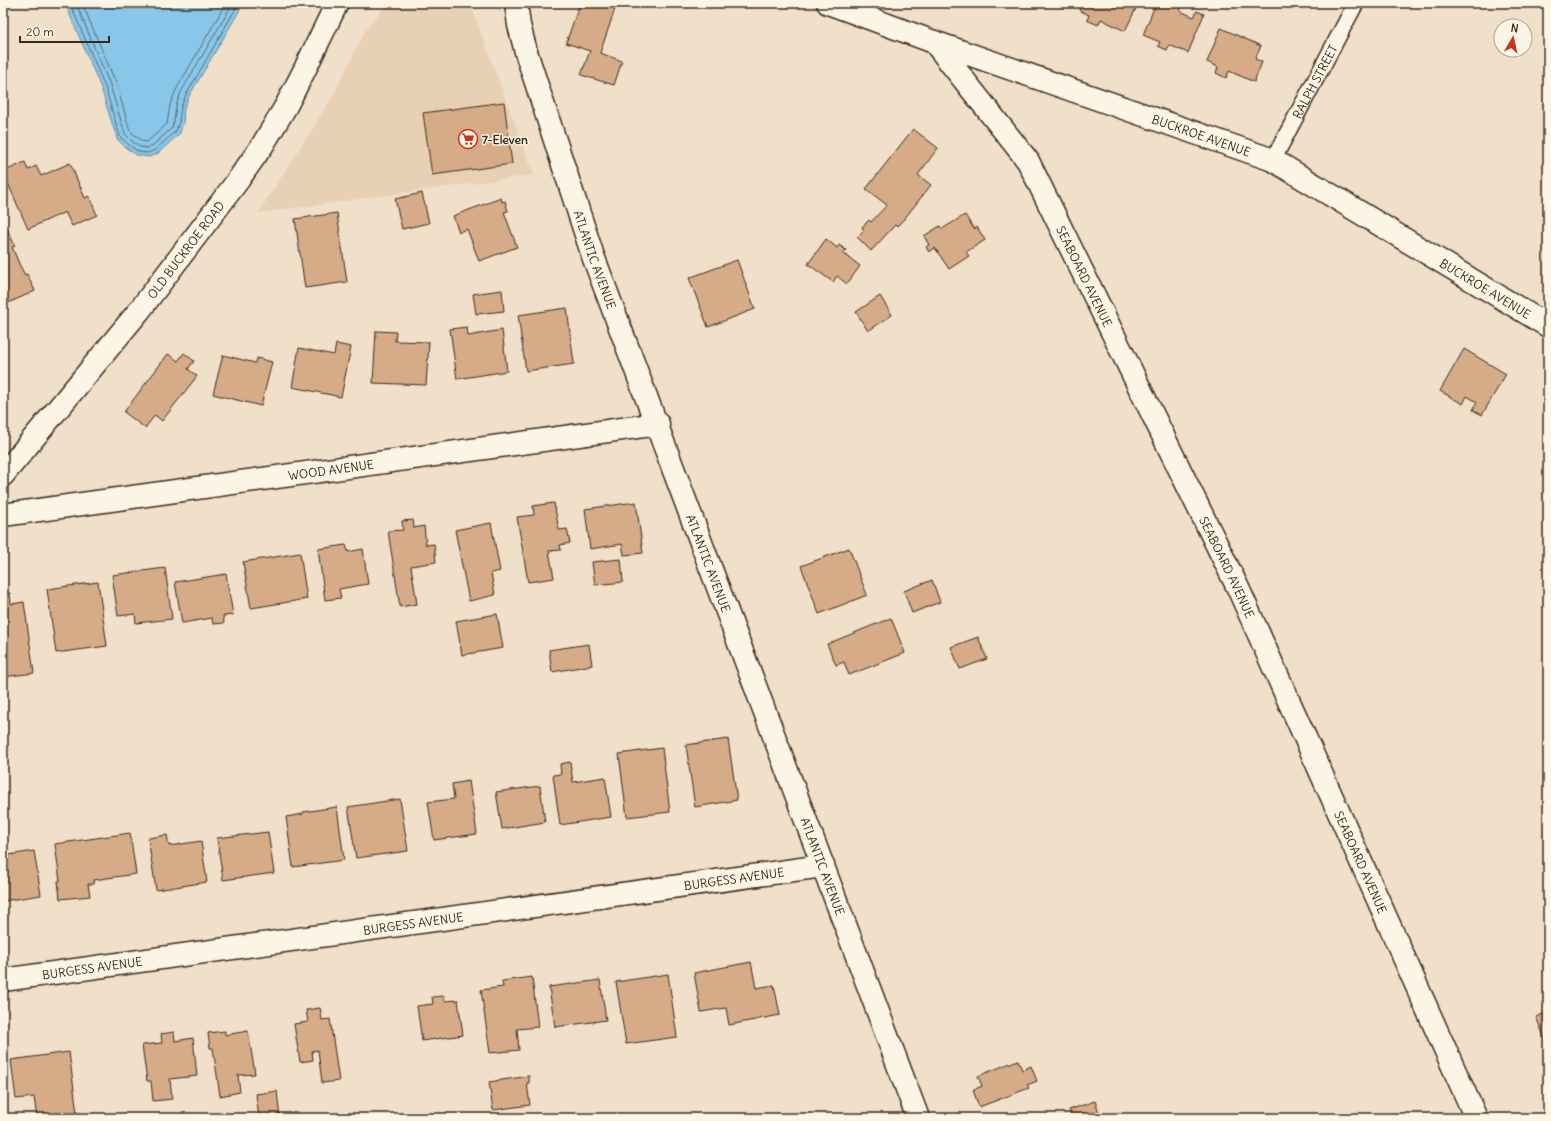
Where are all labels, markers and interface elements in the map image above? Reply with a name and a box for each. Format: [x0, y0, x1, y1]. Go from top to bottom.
scale bar [20, 18, 109, 44]
north arrow [1493, 18, 1533, 58]
text: N [1510, 21, 1519, 36]
text: 20 m [26, 24, 54, 39]
street label: RALPH STREET [1289, 42, 1340, 121]
street label: BUCKROE AVENUE [1150, 111, 1253, 159]
supermarket icon: 7-Eleven [457, 128, 479, 150]
place label: 7-Eleven [482, 132, 528, 147]
street label: OLD BUCKROE ROAD [144, 198, 227, 301]
street label: ATLANTIC AVENUE [571, 208, 620, 311]
street label: SEABOARD AVENUE [1053, 223, 1116, 329]
street label: BUCKROE AVENUE [1437, 255, 1534, 321]
street label: WOOD AVENUE [287, 456, 375, 483]
street label: ATLANTIC AVENUE [683, 512, 734, 614]
street label: SEABOARD AVENUE [1196, 514, 1258, 620]
street label: SEABOARD AVENUE [1332, 808, 1391, 916]
street label: ATLANTIC AVENUE [798, 815, 848, 917]
street label: BURGESS AVENUE [683, 864, 785, 893]
street label: BURGESS AVENUE [362, 909, 464, 937]
street label: BURGESS AVENUE [41, 953, 143, 982]

